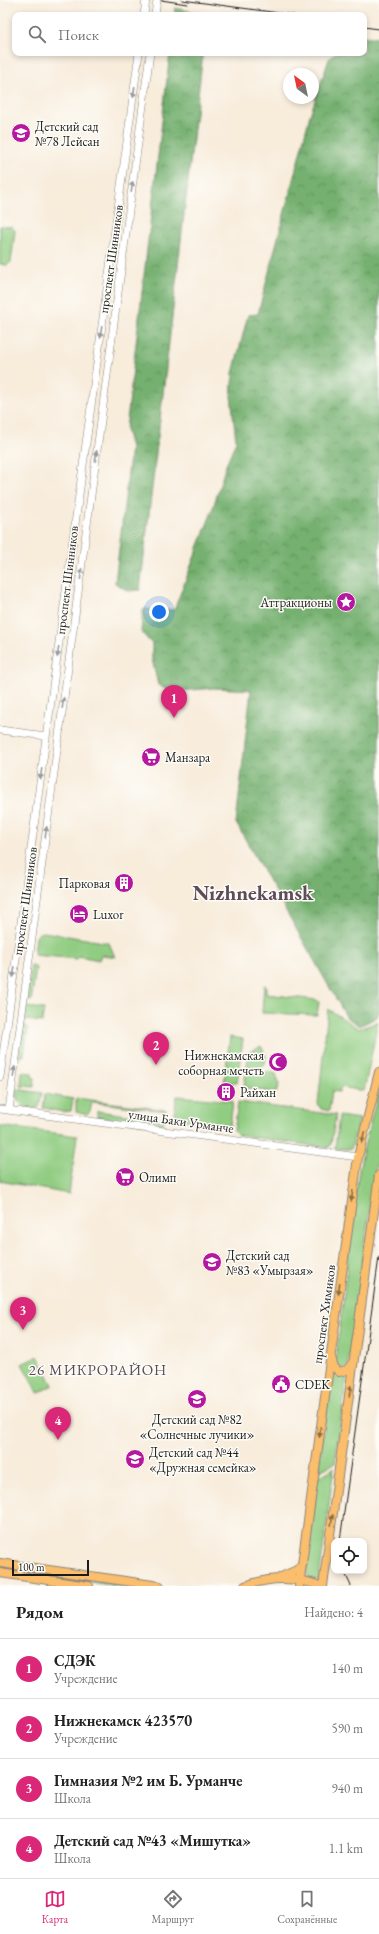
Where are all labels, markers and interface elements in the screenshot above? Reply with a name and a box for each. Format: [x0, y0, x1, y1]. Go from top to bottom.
search box [12, 12, 367, 56]
icon: search [26, 23, 48, 45]
text: Поиск [58, 25, 99, 44]
north arrow [283, 68, 319, 104]
one-way arrow [130, 86, 137, 98]
place label: Детский сад №78 Лейсан [35, 118, 100, 150]
school or university icon: Детский сад №78 Лейсан [10, 122, 32, 144]
one-way arrow [129, 181, 135, 193]
street label: проспект Шинников [95, 203, 127, 314]
one-way arrow [98, 326, 104, 338]
one-way arrow [93, 450, 99, 462]
street label: проспект Шинников [52, 524, 82, 635]
one-way arrow [78, 568, 84, 580]
place icon: Аттракционы [335, 591, 357, 613]
place label: Аттракционы [259, 594, 332, 611]
your location [149, 602, 169, 622]
one-way arrow [55, 646, 61, 658]
pin: 1 [161, 685, 187, 718]
one-way arrow [60, 697, 66, 709]
supermarket icon: Манзара [140, 746, 162, 768]
place label: Манзара [165, 749, 211, 766]
one-way arrow [38, 768, 44, 780]
one-way arrow [43, 826, 49, 838]
street label: проспект Шинников [9, 845, 41, 956]
building icon: Парковая [113, 872, 135, 894]
place label: Парковая [58, 875, 110, 892]
district label: Nizhnekamsk [193, 879, 314, 906]
hotel icon: Luxor [68, 903, 90, 925]
place label: Luxor [93, 906, 124, 923]
one-way arrow [11, 966, 17, 978]
pin: 2 [143, 1032, 169, 1065]
place label: Нижнекамская соборная мечеть [178, 1047, 264, 1079]
mosque icon: Нижнекамская соборная мечеть [267, 1051, 289, 1073]
one-way arrow [11, 1066, 17, 1078]
building icon: Райхан [215, 1081, 237, 1103]
place label: Райхан [240, 1084, 276, 1101]
street label: улица Баки Урманче [127, 1105, 235, 1137]
one-way arrow [360, 1131, 366, 1143]
supermarket icon: Олимп [114, 1166, 136, 1188]
place label: Олимп [139, 1169, 177, 1186]
one-way arrow [349, 1190, 355, 1202]
place label: Детский сад №83 «Умырзая» [226, 1247, 314, 1279]
school or university icon: Детский сад №83 «Умырзая» [201, 1251, 223, 1273]
street label: проспект Химиков [309, 1263, 339, 1364]
one-way arrow [336, 1283, 342, 1295]
pin: 3 [10, 1297, 36, 1330]
district label: 26 МИКРОРАЙОН [29, 1360, 167, 1379]
public building icon: CDEK [270, 1373, 292, 1395]
place label: CDEK [295, 1376, 330, 1393]
one-way arrow [347, 1385, 353, 1397]
school or university icon: Детский сад №82 «Солнечные лучики» [186, 1388, 208, 1410]
pin: 4 [45, 1407, 71, 1440]
place label: Детский сад №82 «Солнечные лучики» [140, 1411, 254, 1443]
one-way arrow [316, 1425, 323, 1438]
place label: Детский сад №44 «Дружная семейка» [149, 1444, 257, 1476]
school or university icon: Детский сад №44 «Дружная семейка» [124, 1448, 146, 1470]
one-way arrow [329, 1514, 335, 1526]
map controls [331, 1538, 367, 1574]
button: locate [331, 1538, 367, 1574]
scale bar [12, 1558, 89, 1577]
text: 100 m [18, 1560, 45, 1574]
text: Рядом [16, 1601, 64, 1623]
text: Найдено: 4 [304, 1604, 363, 1621]
text: СДЭК [54, 1651, 96, 1670]
text: 1 [26, 1660, 32, 1677]
text: 140 m [332, 1660, 363, 1677]
text: Учреждение [54, 1670, 118, 1687]
text: Нижнекамск 423570 [54, 1711, 192, 1730]
text: 2 [26, 1720, 32, 1737]
text: 590 m [332, 1720, 363, 1737]
text: Учреждение [54, 1730, 118, 1747]
text: Гимназия №2 им Б. Урманче [54, 1771, 243, 1790]
text: 3 [26, 1780, 32, 1797]
text: 940 m [332, 1780, 363, 1797]
text: Школа [54, 1790, 91, 1807]
text: Детский сад №43 «Мишутка» [54, 1831, 251, 1850]
text: 4 [26, 1840, 32, 1857]
text: 1.1 km [329, 1840, 363, 1857]
text: Школа [54, 1850, 91, 1867]
tab: Карта [42, 1888, 68, 1926]
tab: Маршрут [152, 1888, 194, 1926]
tab: Сохранённые [277, 1888, 337, 1926]

